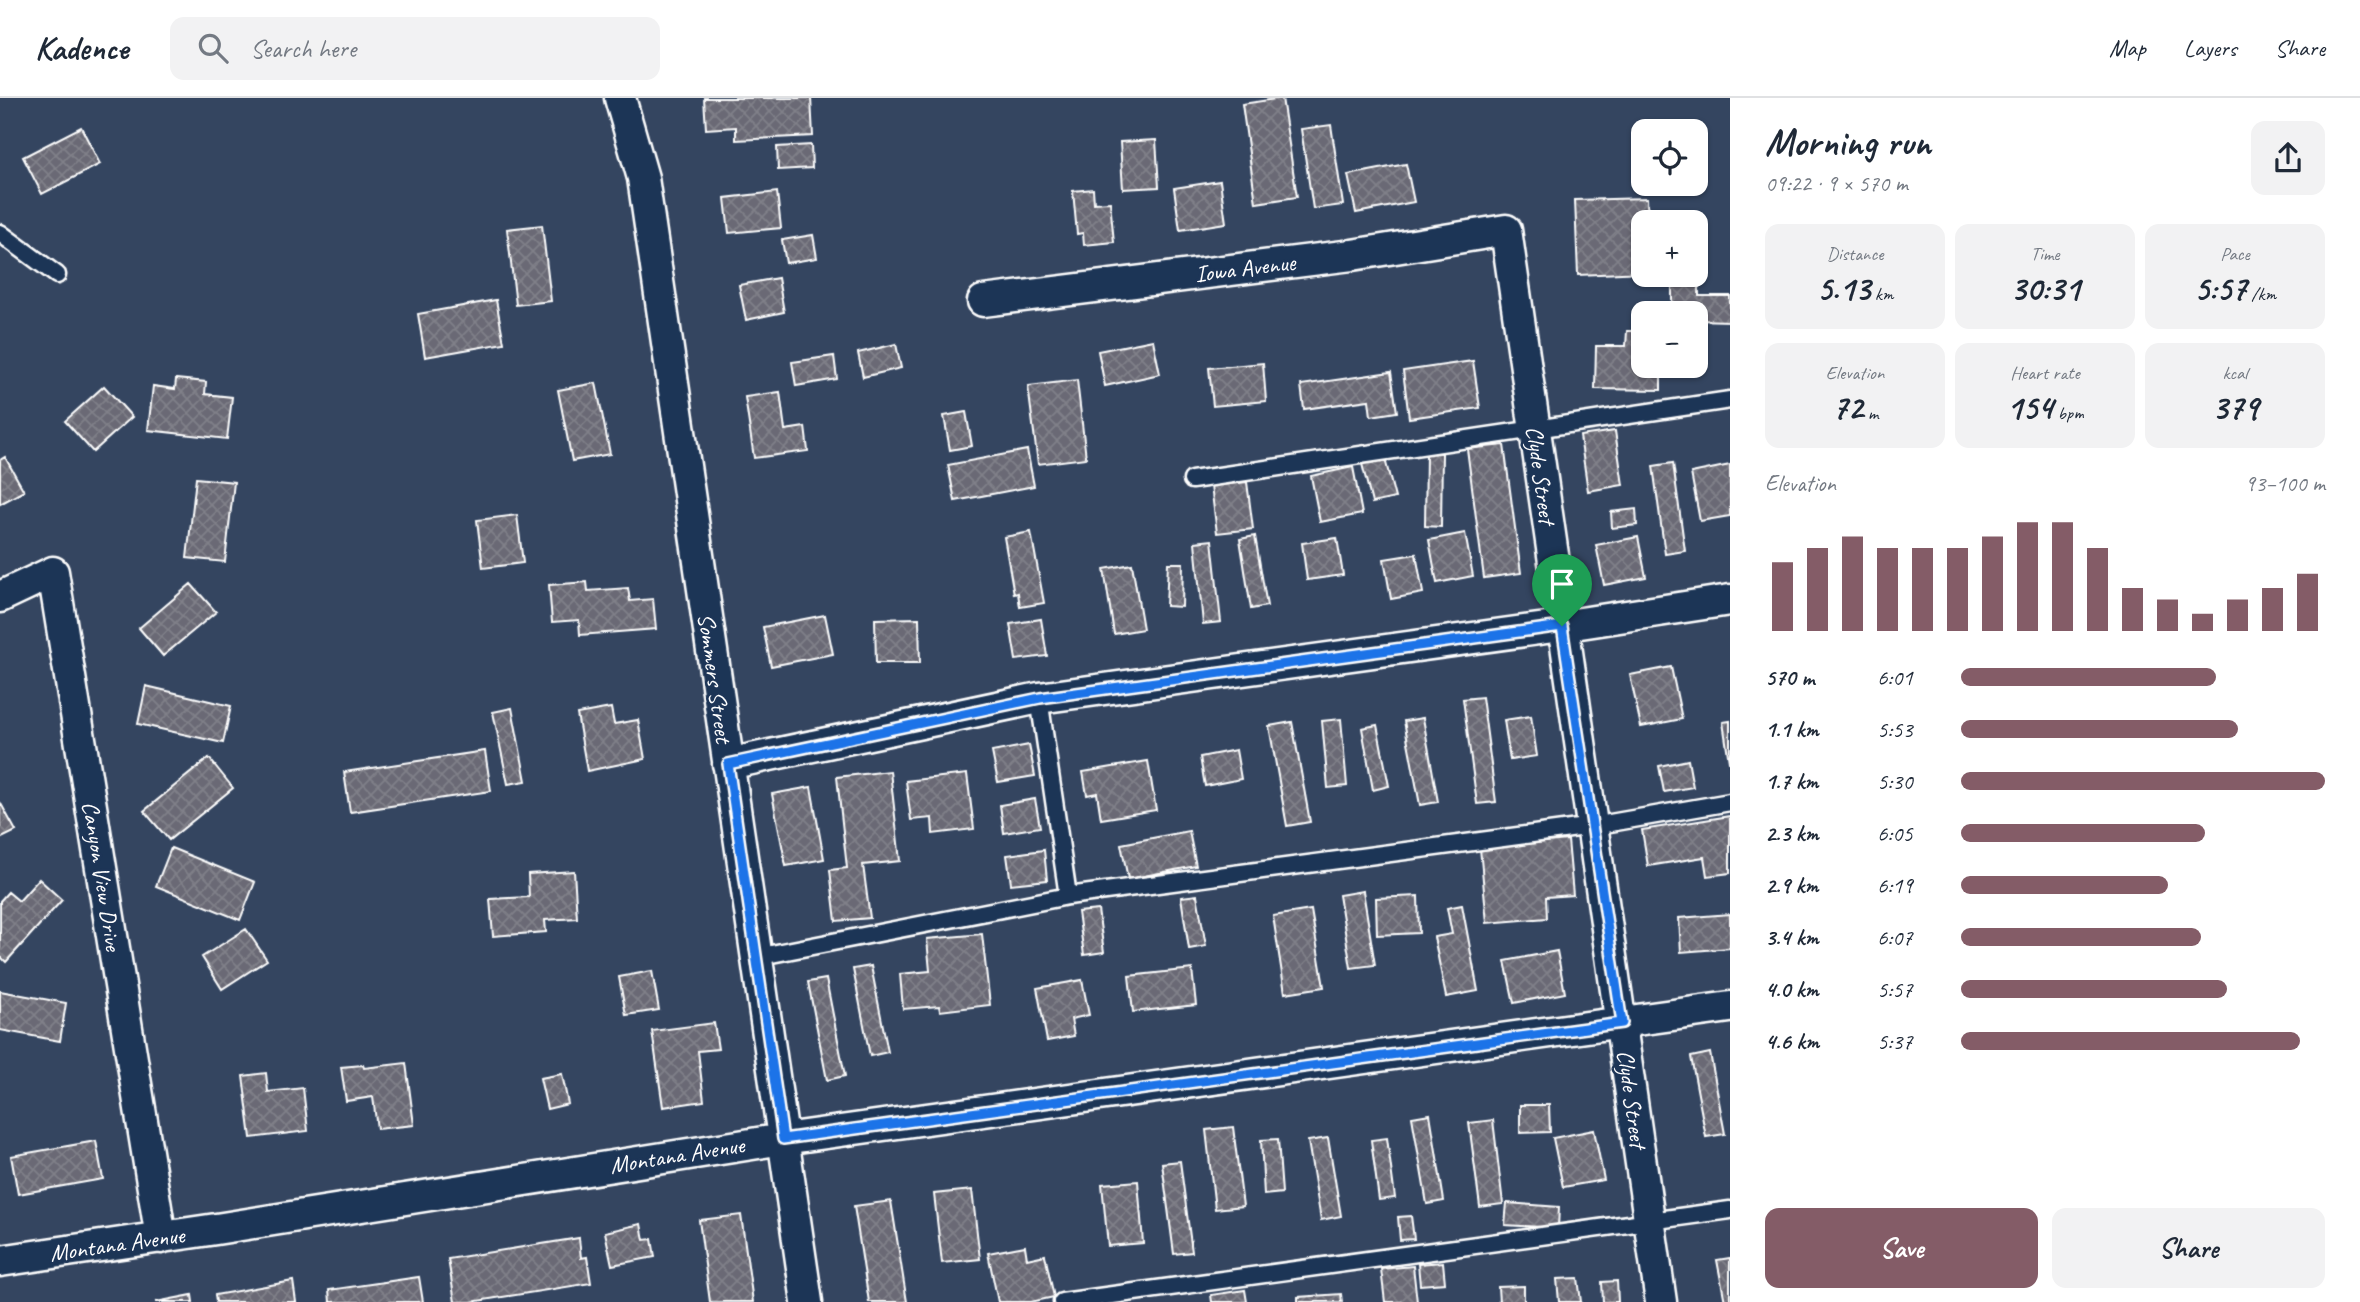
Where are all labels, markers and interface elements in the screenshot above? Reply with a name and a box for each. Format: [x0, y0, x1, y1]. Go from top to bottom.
search box [170, 17, 660, 80]
text: Kadence [35, 27, 128, 69]
icon: search [194, 29, 232, 67]
text: Search here [250, 32, 356, 65]
text: Map [2109, 33, 2146, 63]
text: Layers [2184, 33, 2237, 63]
text: Share [2275, 33, 2325, 63]
map controls [1631, 119, 1708, 378]
button: locate [1631, 119, 1708, 196]
text: Morning run [1765, 119, 1931, 166]
button: share [2251, 121, 2325, 195]
text: 09:22 · 9 × 570 m [1765, 169, 1908, 198]
button: + [1631, 210, 1708, 287]
text: Distance [1827, 242, 1883, 266]
text: Time [2030, 242, 2060, 266]
text: Pace [2220, 242, 2250, 266]
street label: Iowa Avenue [1193, 247, 1299, 289]
text: 5.13 [1817, 266, 1870, 311]
text: 30:31 [2010, 266, 2080, 311]
text: 5:57 [2194, 266, 2247, 311]
text: km [1870, 282, 1893, 306]
text: /km [2247, 282, 2276, 306]
button: − [1631, 301, 1708, 378]
text: Elevation [1826, 361, 1884, 385]
text: Heart rate [2010, 361, 2080, 385]
text: kcal [2222, 361, 2248, 385]
text: 72 [1832, 385, 1863, 430]
text: 154 [2006, 385, 2053, 430]
text: 379 [2212, 385, 2258, 430]
text: m [1863, 401, 1878, 425]
text: bpm [2053, 401, 2084, 425]
street label: Clyde Street [1519, 424, 1563, 529]
text: Elevation [1765, 469, 1836, 498]
text: 93–100 m [2245, 469, 2325, 498]
pin [1532, 554, 1592, 626]
icon: arrive [1543, 565, 1581, 603]
street label: Sommers Street [691, 611, 739, 747]
text: 570 m [1765, 663, 1814, 692]
text: 6:01 [1877, 663, 1913, 692]
text: 1.1 km [1765, 715, 1819, 744]
text: 5:53 [1877, 715, 1913, 744]
text: 1.7 km [1765, 767, 1818, 796]
text: 5:30 [1877, 767, 1913, 796]
street label: Canyon View Drive [75, 799, 129, 955]
text: 2.3 km [1765, 819, 1819, 848]
text: 6:05 [1877, 819, 1913, 848]
text: 2.9 km [1765, 871, 1818, 900]
text: 6:19 [1877, 871, 1913, 900]
text: 3.4 km [1765, 923, 1819, 952]
text: 6:07 [1877, 923, 1913, 952]
text: 4.0 km [1765, 975, 1819, 1004]
text: 5:57 [1877, 975, 1913, 1004]
text: 4.6 km [1765, 1027, 1819, 1056]
text: 5:37 [1877, 1027, 1913, 1056]
street label: Clyde Street [1610, 1048, 1654, 1153]
street label: Montana Avenue [608, 1129, 749, 1180]
button: Save [1765, 1208, 2038, 1288]
button: Share [2052, 1208, 2325, 1288]
street label: Montana Avenue [48, 1219, 188, 1268]

